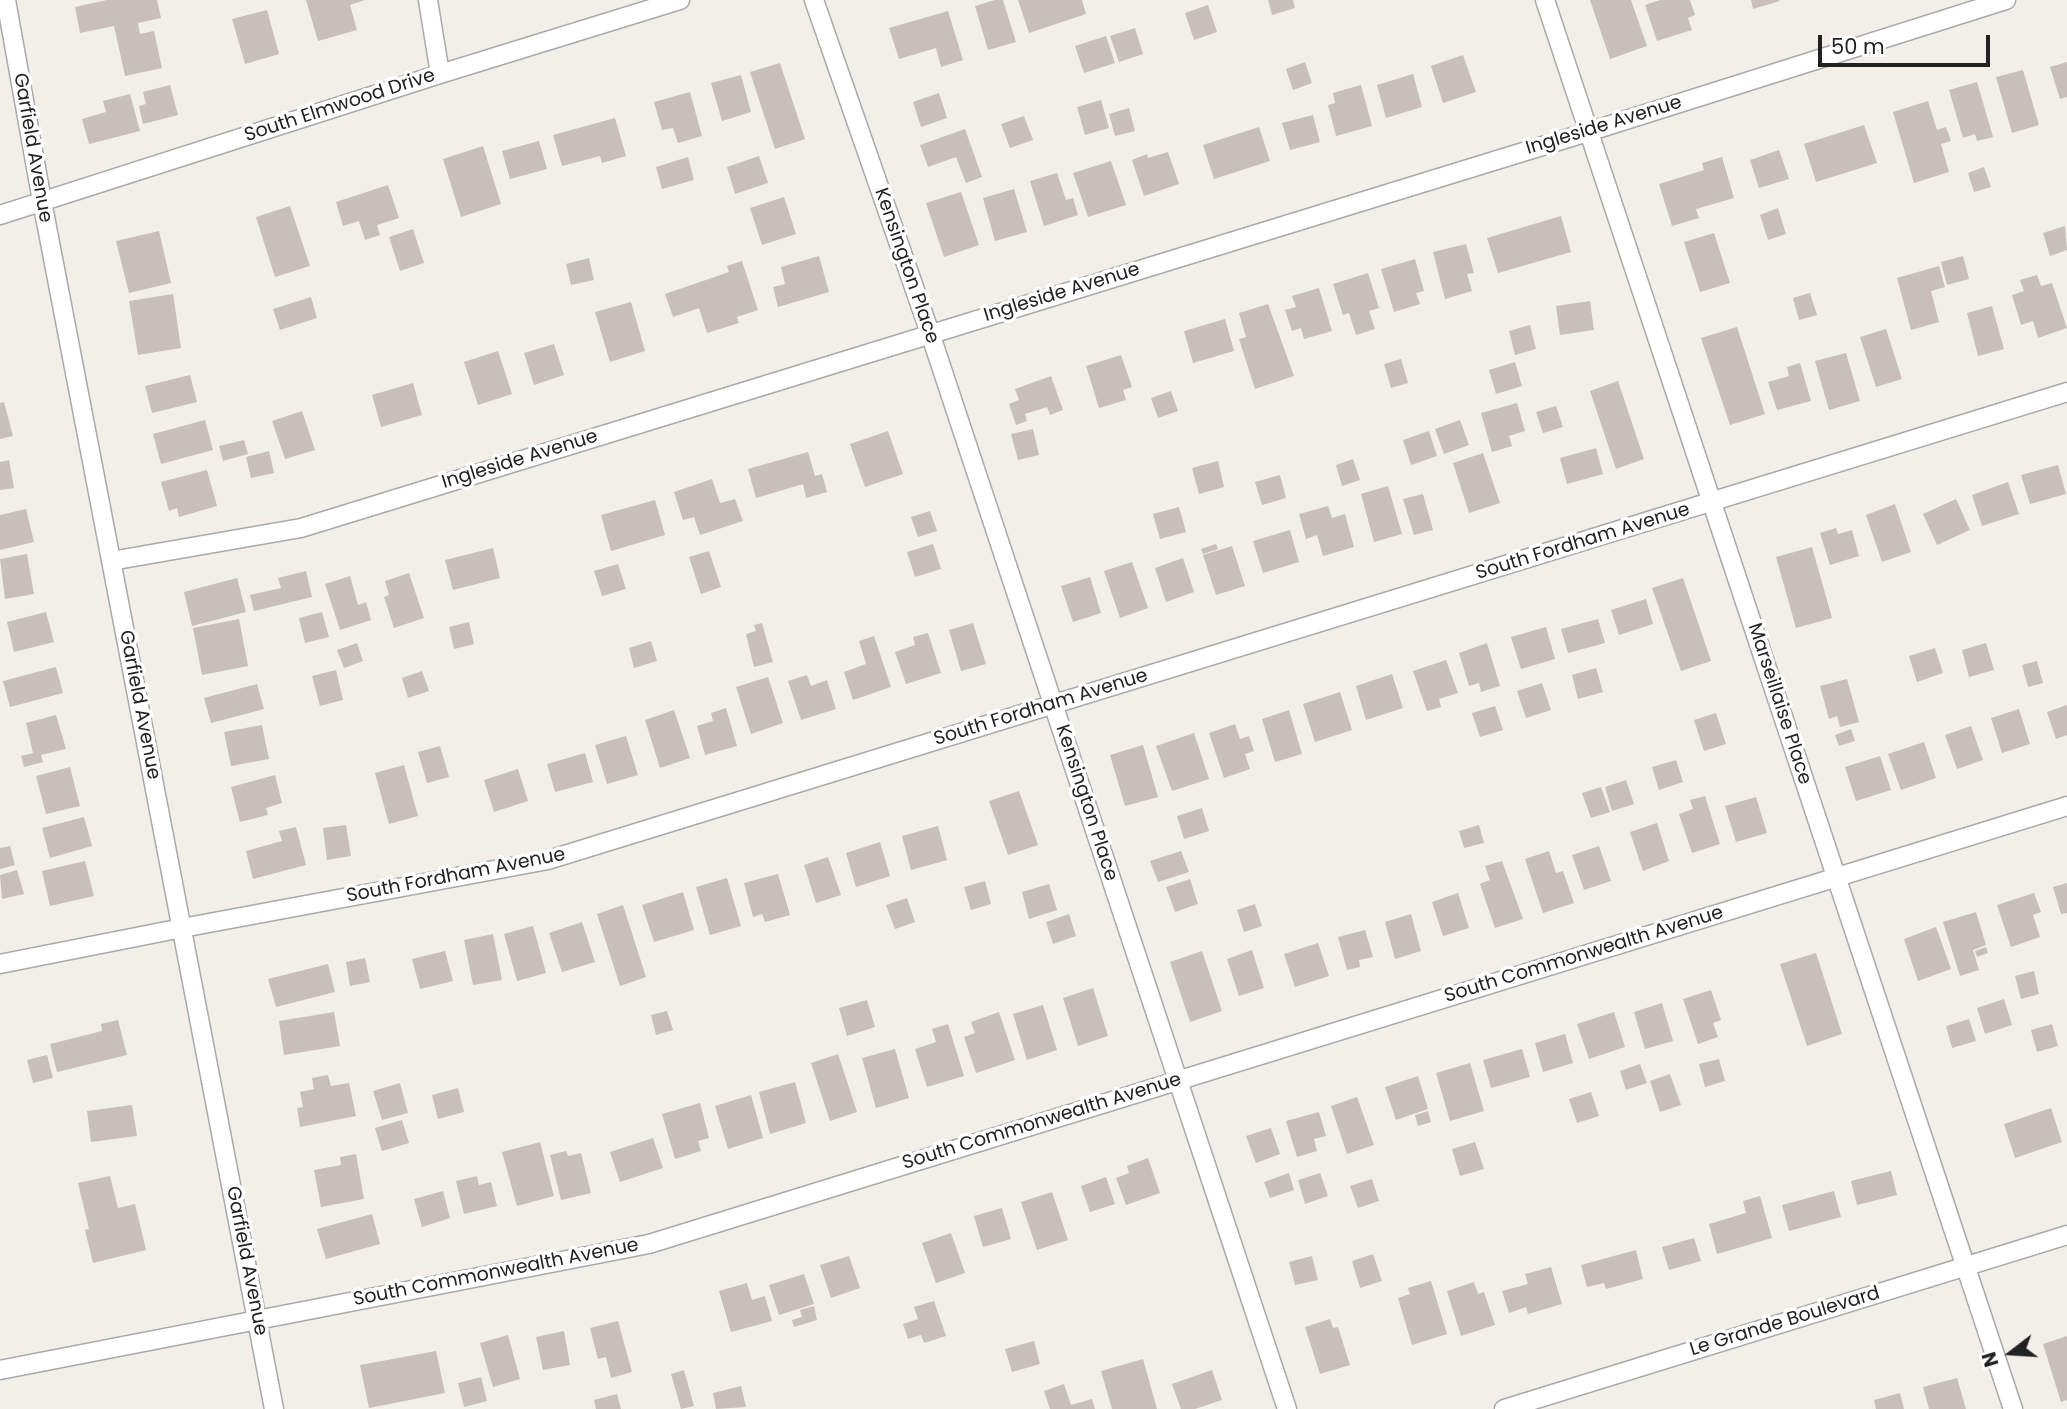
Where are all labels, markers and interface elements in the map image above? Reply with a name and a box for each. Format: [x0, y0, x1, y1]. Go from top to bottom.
scale bar [1822, 21, 1994, 65]
text: 50 m [1831, 32, 1885, 61]
street label: South Elmwood Drive [242, 64, 438, 148]
street label: Garfield Avenue [8, 71, 56, 225]
street label: Ingleside Avenue [1523, 91, 1685, 161]
street label: Kensington Place [869, 185, 943, 347]
street label: Ingleside Avenue [981, 258, 1143, 328]
street label: Ingleside Avenue [439, 425, 601, 495]
street label: South Fordham Avenue [1473, 499, 1693, 585]
street label: Marseillaise Place [1742, 621, 1816, 787]
street label: Garfield Avenue [113, 629, 165, 781]
street label: South Fordham Avenue [931, 665, 1151, 751]
street label: Kensington Place [1050, 722, 1122, 884]
street label: South Fordham Avenue [345, 844, 567, 908]
street label: South Commonwealth Avenue [1442, 902, 1726, 1008]
street label: South Commonwealth Avenue [900, 1069, 1184, 1175]
street label: Garfield Avenue [220, 1185, 272, 1337]
street label: South Commonwealth Avenue [351, 1234, 641, 1312]
street label: Le Grande Boulevard [1687, 1282, 1883, 1362]
north arrow [1976, 1318, 2046, 1388]
text: N [1975, 1349, 2005, 1370]

